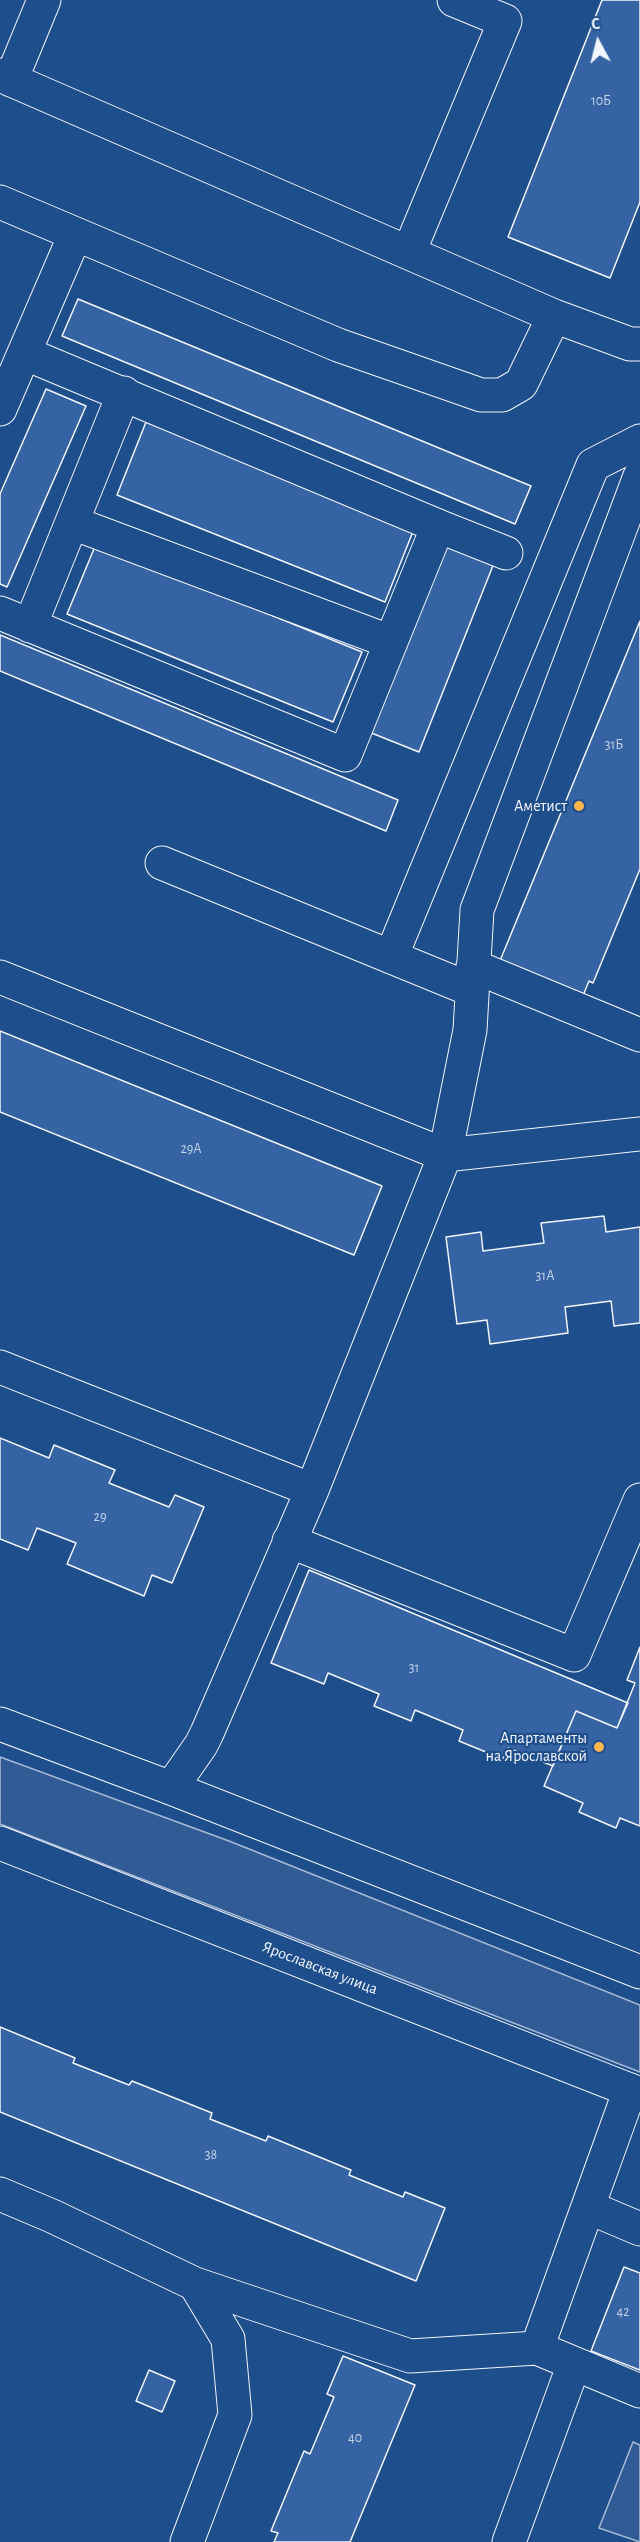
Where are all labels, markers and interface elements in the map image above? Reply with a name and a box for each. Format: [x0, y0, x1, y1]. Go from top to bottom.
north arrow [568, 12, 628, 72]
text: С [590, 16, 601, 33]
house number: 10Б [591, 93, 611, 109]
house number: 31Б [605, 737, 623, 753]
place label: Аметист [514, 796, 567, 816]
marker: Аметист [572, 799, 586, 813]
house number: 29А [180, 1141, 202, 1157]
house number: 31А [536, 1268, 554, 1284]
house number: 29 [94, 1509, 106, 1525]
house number: 31 [409, 1660, 419, 1676]
place label: Апартаменты на Ярославской [485, 1728, 587, 1766]
marker: Апартаменты на Ярославской [592, 1740, 606, 1754]
street label: Ярославская улица [259, 1937, 381, 1999]
house number: 38 [205, 2147, 217, 2163]
house number: 42 [616, 2304, 630, 2320]
house number: 40 [348, 2430, 362, 2446]

